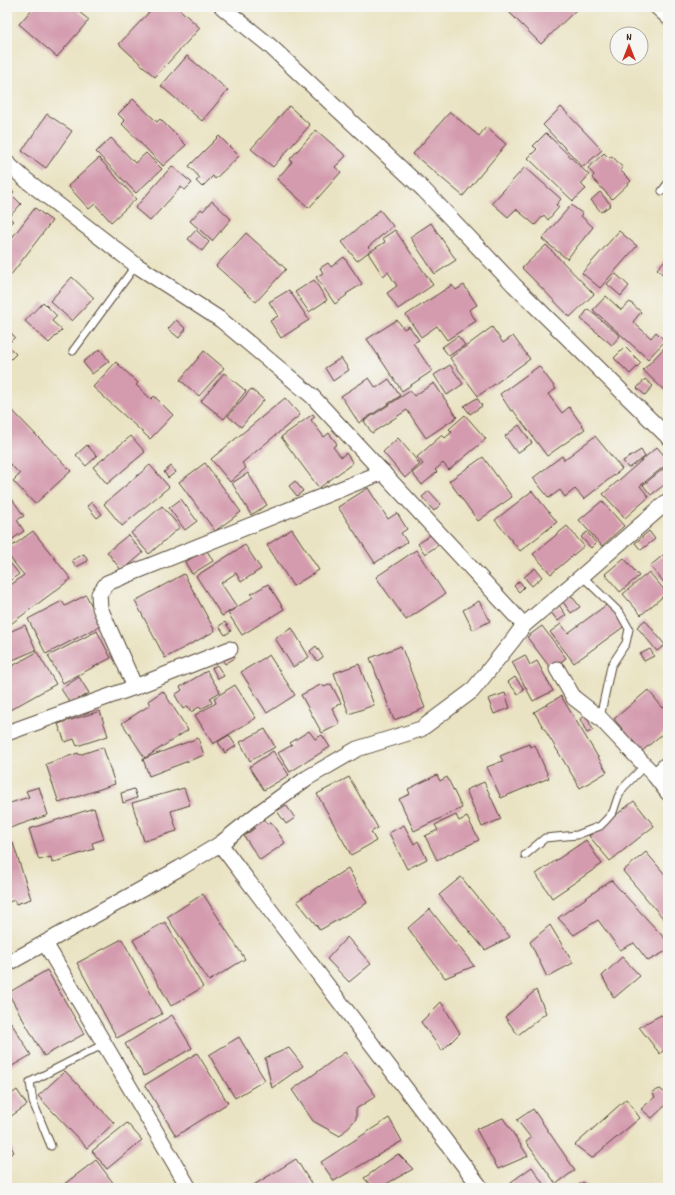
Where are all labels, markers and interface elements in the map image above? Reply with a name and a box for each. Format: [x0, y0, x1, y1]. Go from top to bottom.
north arrow [609, 26, 649, 66]
text: N [626, 30, 632, 46]

